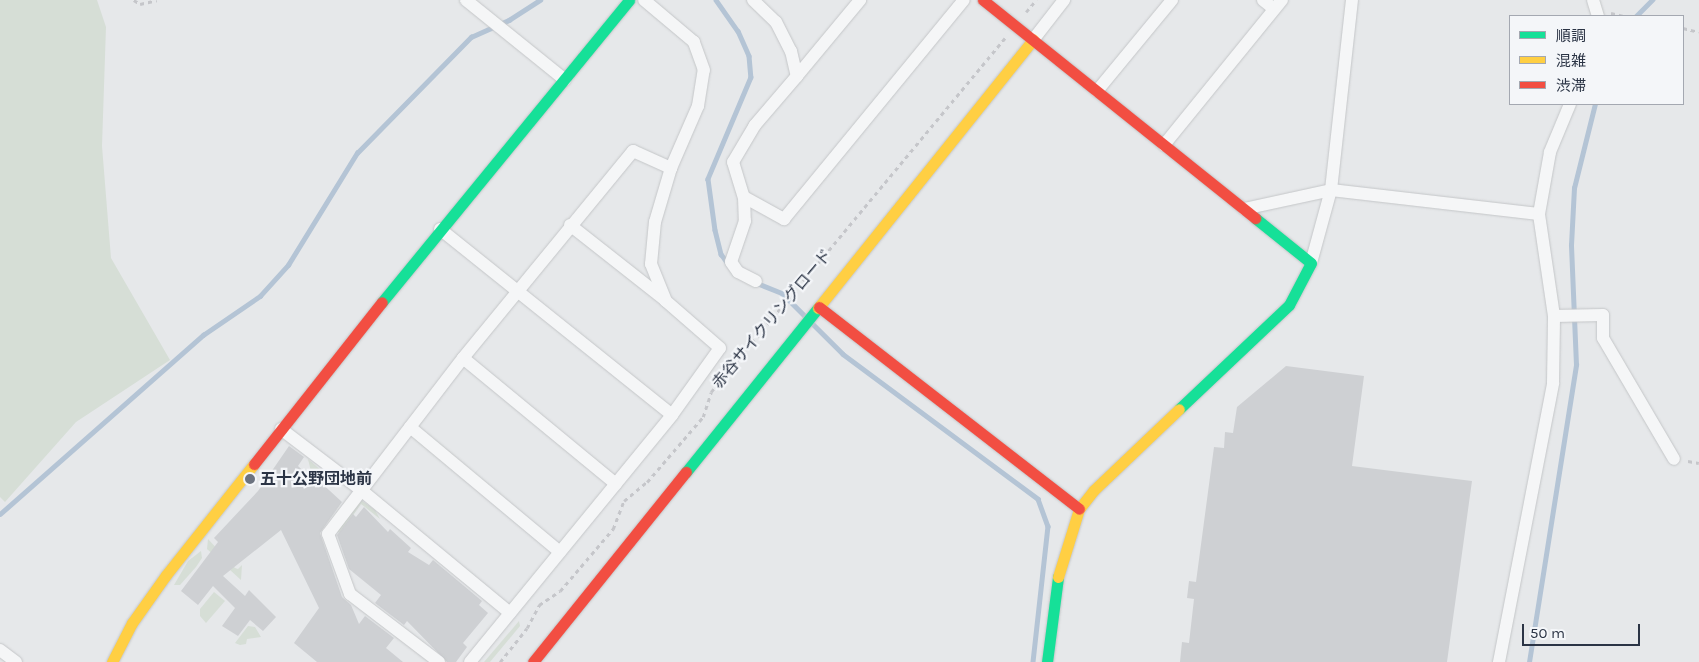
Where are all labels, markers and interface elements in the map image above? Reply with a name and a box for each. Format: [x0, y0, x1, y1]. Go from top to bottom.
legend [1509, 15, 1684, 105]
text: 順調 [1556, 27, 1586, 45]
text: 混雑 [1556, 52, 1586, 70]
text: 渋滞 [1556, 77, 1586, 95]
street label: 赤谷サイクリングロード [708, 245, 836, 393]
place label: 五十公野団地前 [260, 469, 372, 489]
marker: 五十公野団地前 [244, 473, 256, 485]
scale bar [1524, 614, 1642, 646]
text: 50 m [1530, 624, 1565, 642]

